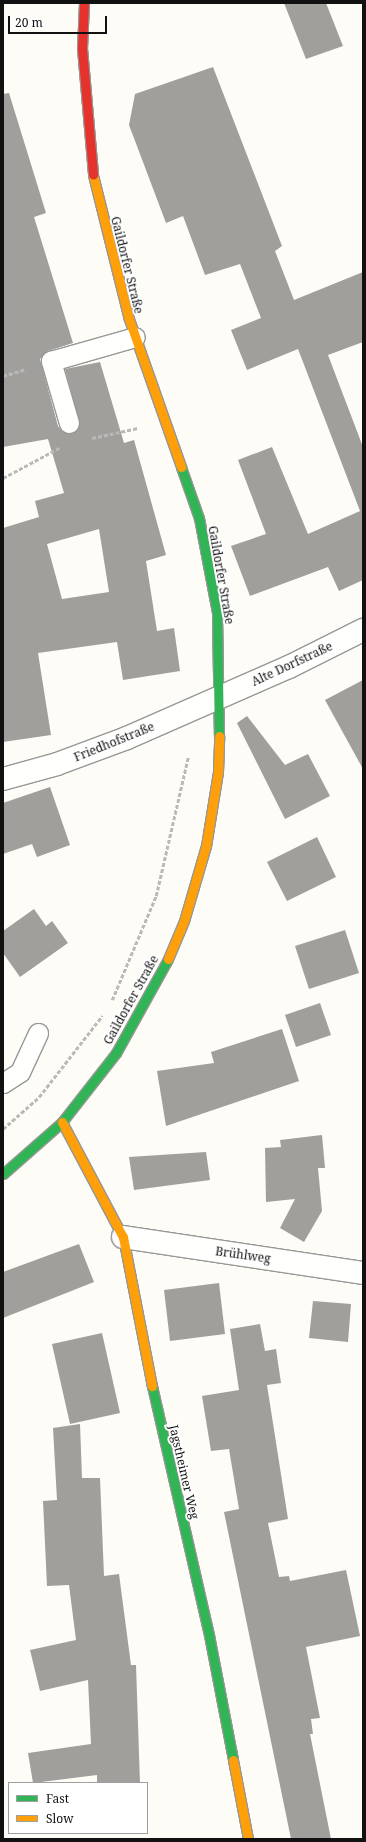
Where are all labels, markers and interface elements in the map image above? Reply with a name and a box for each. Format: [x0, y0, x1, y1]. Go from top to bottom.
scale bar [10, 8, 109, 34]
text: 20 m [15, 14, 43, 31]
street label: Gaildorfer Straße [108, 215, 146, 315]
street label: Gaildorfer Straße [205, 525, 237, 625]
street label: Alte Dorfstraße [249, 639, 335, 689]
street label: Friedhofstraße [72, 719, 156, 765]
street label: Gaildorfer Straße [101, 953, 161, 1047]
street label: Brühlweg [214, 1244, 272, 1266]
street label: Jagstheimer Weg [166, 1423, 202, 1521]
legend [8, 1782, 148, 1834]
text: Fast [46, 1790, 69, 1807]
text: Slow [46, 1810, 74, 1827]

